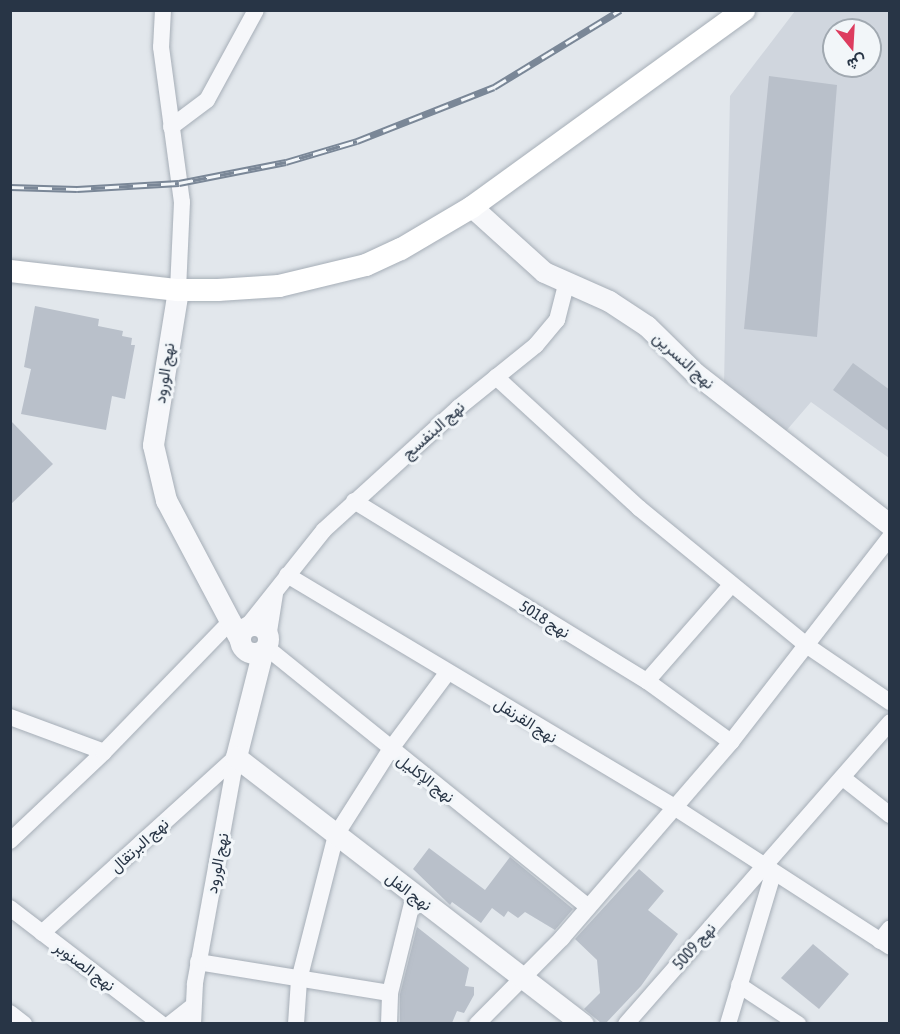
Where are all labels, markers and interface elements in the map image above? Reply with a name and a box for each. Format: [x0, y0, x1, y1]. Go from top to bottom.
north arrow [822, 18, 882, 78]
text: ش [845, 52, 869, 75]
street label: نهج النسرين [649, 327, 719, 393]
street label: نهج الورود [150, 341, 178, 405]
street label: نهج البنفسج [398, 397, 468, 463]
street label: نهج 5018 [516, 596, 574, 642]
street label: نهج القرنفل [491, 693, 561, 747]
street label: نهج الإكليل [393, 750, 459, 806]
street label: نهج البرتقال [106, 814, 172, 876]
street label: نهج الورود [202, 831, 232, 895]
street label: نهج الفل [382, 867, 436, 915]
street label: نهج 5009 [668, 919, 720, 973]
street label: نهج الصنوبر [51, 937, 119, 995]

